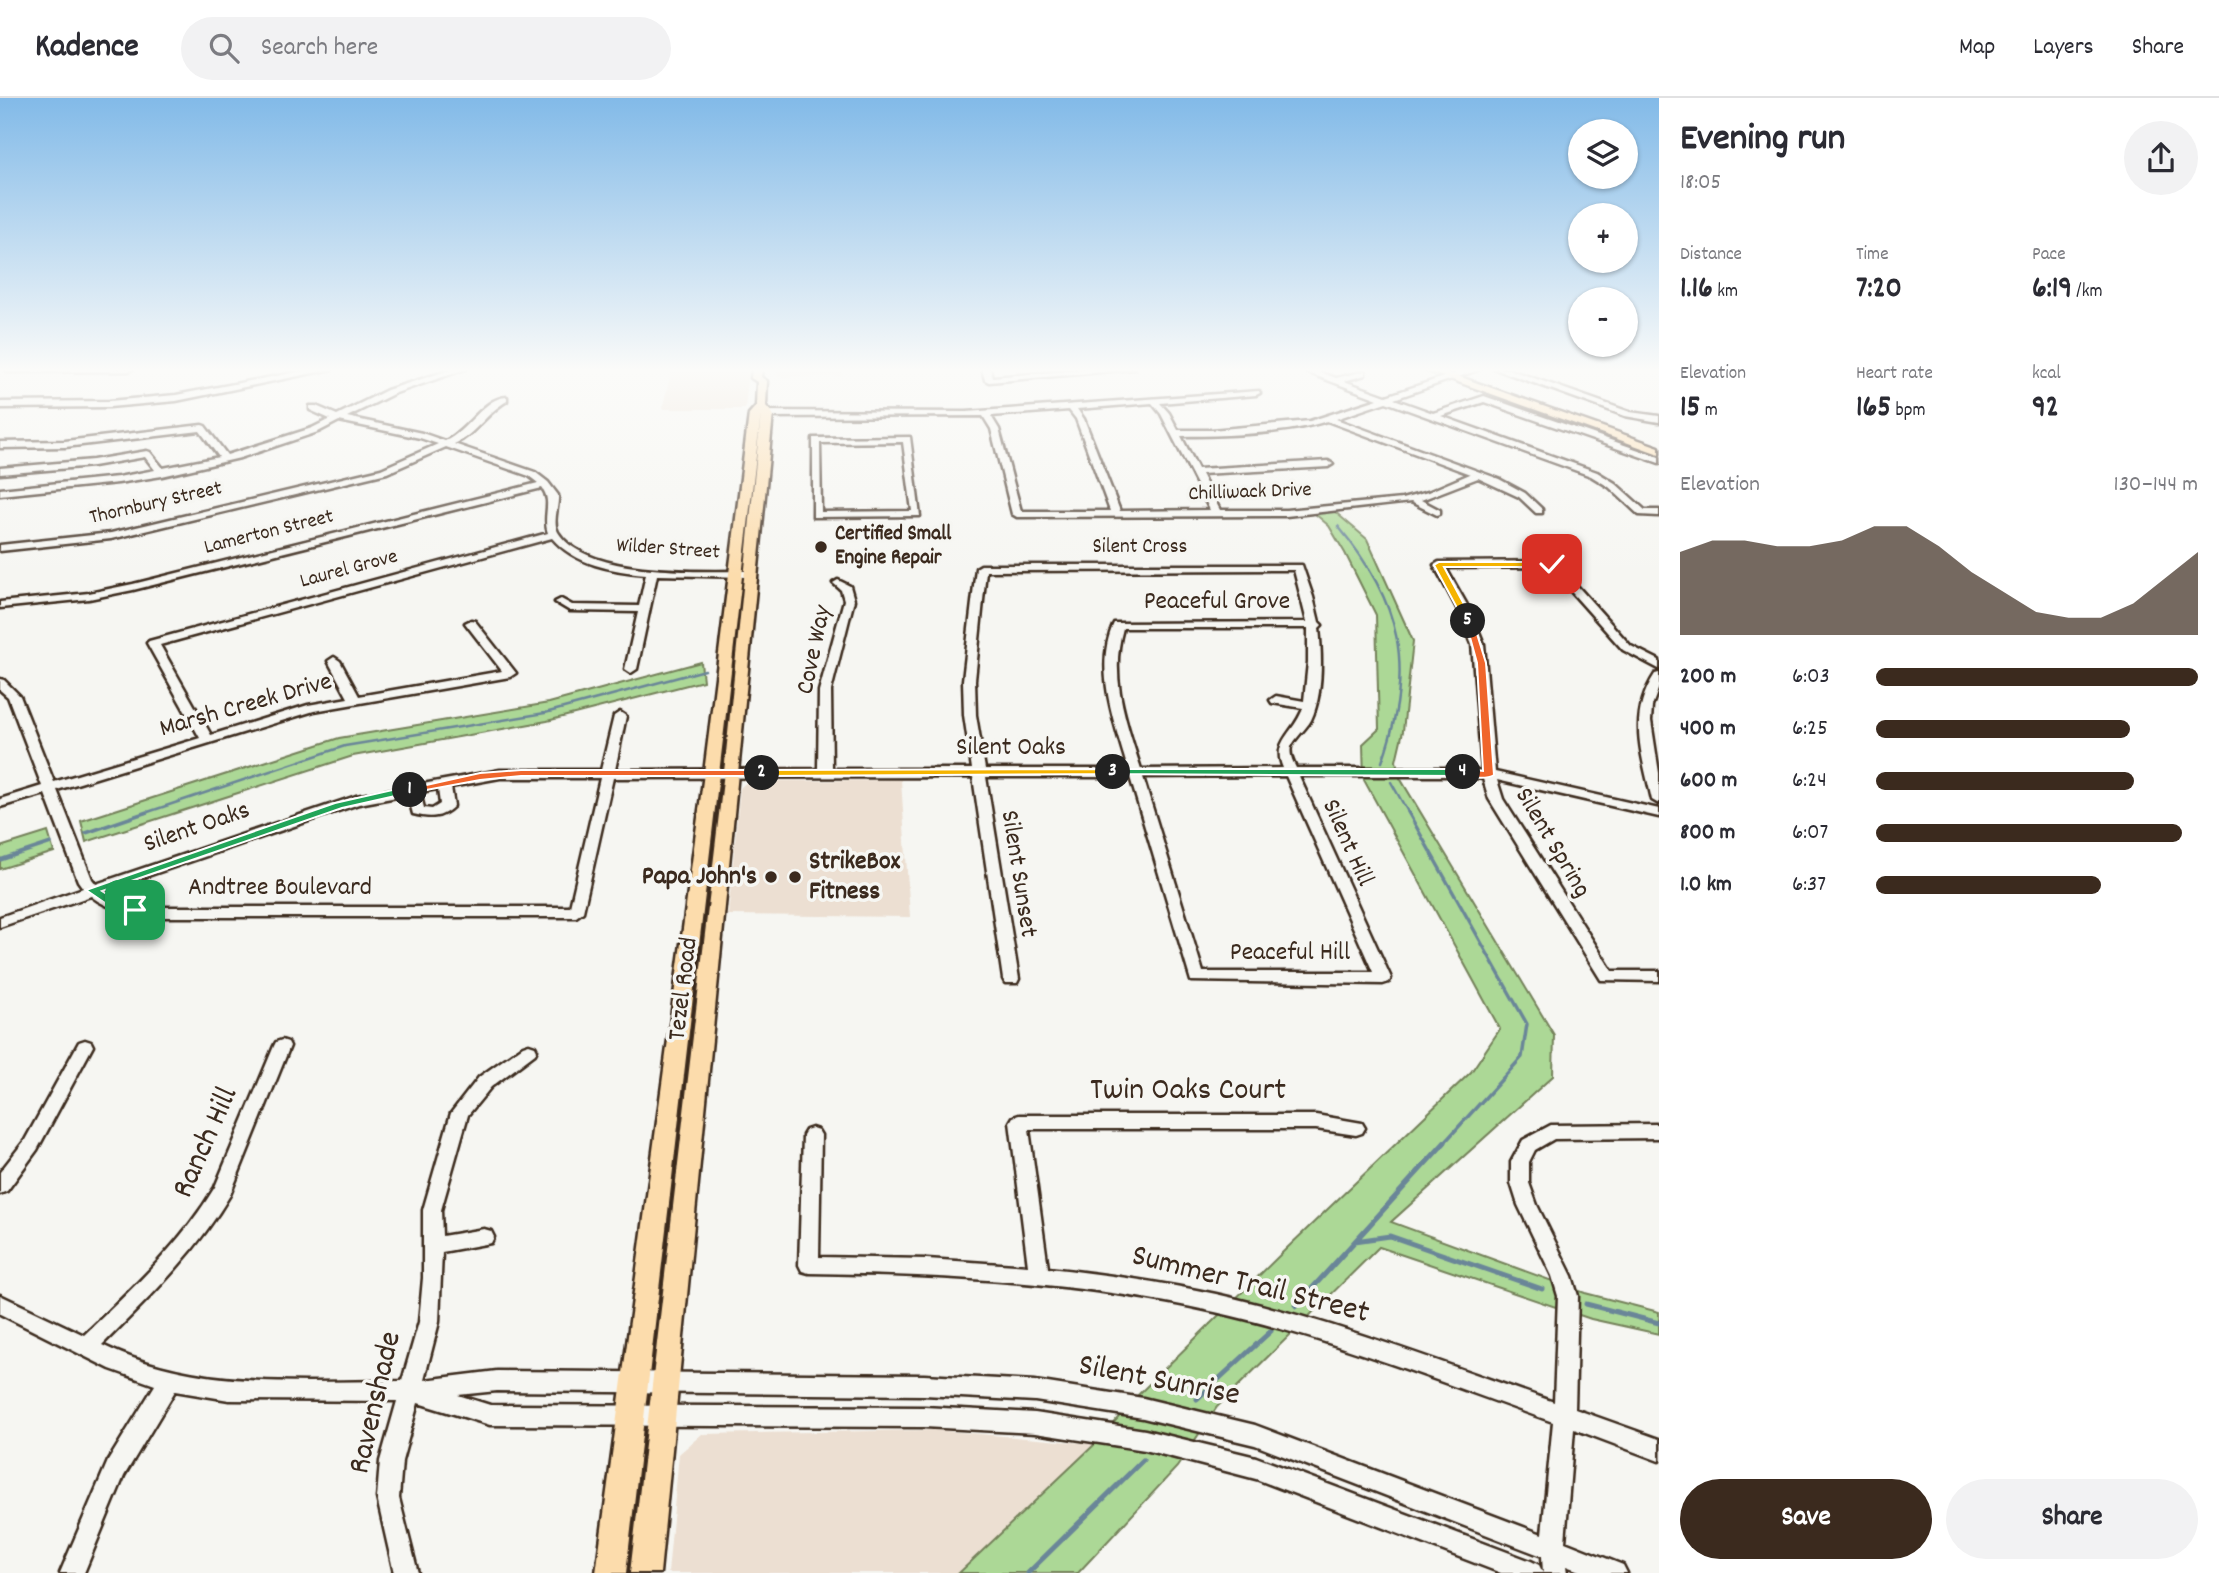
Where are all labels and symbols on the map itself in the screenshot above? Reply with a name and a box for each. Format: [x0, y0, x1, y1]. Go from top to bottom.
street label: Thornbury Street [87, 474, 225, 534]
street label: Chilliwack Drive [1188, 476, 1312, 510]
street label: Lamerton Street [201, 502, 337, 564]
place label: Certified Small Engine Repair [835, 520, 952, 574]
street label: Wilder Street [615, 531, 721, 569]
street label: Silent Cross [1093, 533, 1187, 563]
pin [1522, 534, 1582, 594]
marker: Certified Small Engine Repair [813, 539, 829, 555]
street label: Laurel Grove [297, 543, 401, 597]
street label: Peaceful Grove [1144, 584, 1290, 621]
street label: Cove Way [788, 602, 843, 698]
pin: 5 [1450, 603, 1486, 638]
street label: Marsh Creek Drive [155, 664, 337, 748]
street label: Silent Oaks [956, 730, 1066, 767]
pin: 3 [1096, 754, 1130, 790]
pin: 4 [1446, 754, 1480, 790]
pin: 2 [744, 756, 780, 790]
pin: 1 [392, 772, 428, 808]
street label: Silent Spring [1505, 781, 1599, 905]
street label: Silent Oaks [139, 793, 255, 863]
street label: Silent Hill [1311, 794, 1383, 892]
street label: Silent Sunset [990, 808, 1046, 941]
place label: StrikeBox Fitness [809, 844, 900, 911]
place label: Papa John's [642, 859, 757, 896]
marker: Papa John's [763, 869, 779, 885]
marker: StrikeBox Fitness [787, 869, 803, 885]
street label: Andtree Boulevard [188, 870, 372, 907]
pin [105, 880, 165, 940]
street label: Tezel Road [659, 935, 709, 1043]
street label: Peaceful Hill [1230, 935, 1350, 972]
street label: Twin Oaks Court [1090, 1069, 1286, 1115]
street label: Ranch Hill [162, 1080, 252, 1206]
street label: Summer Trail Street [1126, 1234, 1374, 1338]
street label: Ravenshade [338, 1327, 416, 1479]
street label: Silent Sunrise [1074, 1344, 1244, 1420]

